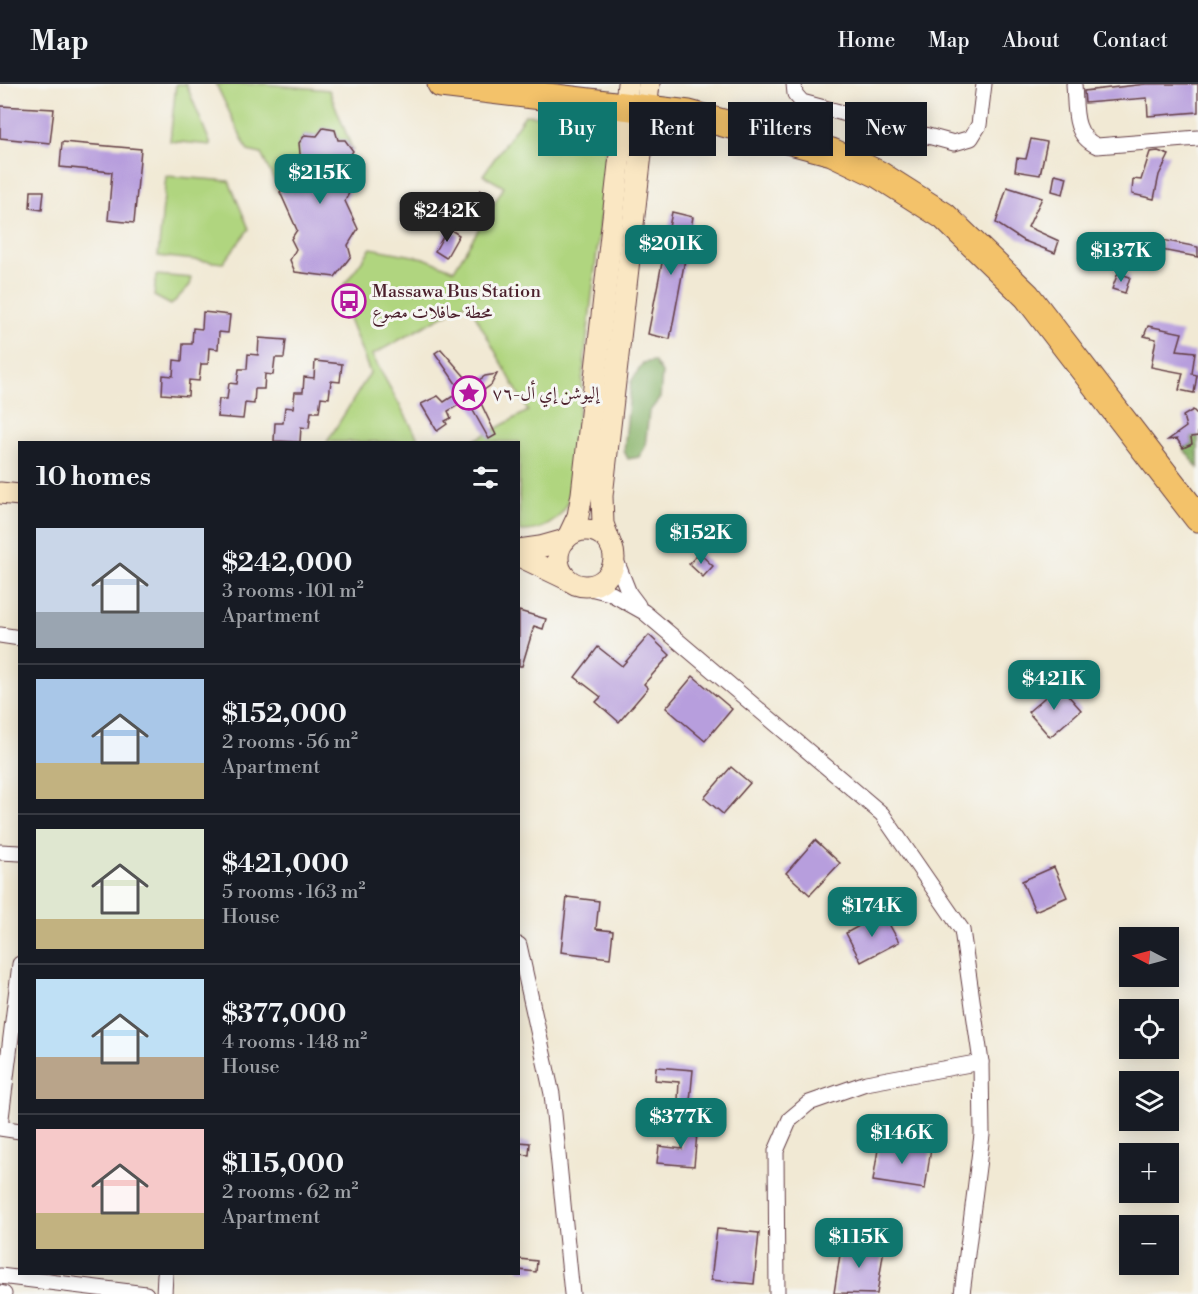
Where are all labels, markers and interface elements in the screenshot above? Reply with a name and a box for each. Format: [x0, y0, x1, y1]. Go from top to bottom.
text: Map [30, 24, 89, 59]
text: Home [838, 28, 895, 54]
text: Map [928, 28, 970, 54]
text: About [1003, 28, 1060, 54]
text: Contact [1093, 28, 1168, 54]
chip: Buy [538, 102, 617, 156]
chip: Rent [629, 102, 716, 156]
chip: Filters [728, 102, 833, 156]
chip: New [845, 102, 927, 156]
pin: $215K [278, 154, 362, 205]
text: $215K [289, 161, 351, 186]
pin: $242K [405, 192, 489, 243]
text: $242K [414, 199, 480, 224]
pin: $201K [629, 225, 713, 276]
text: $201K [639, 232, 703, 257]
pin: $137K [1079, 232, 1163, 283]
text: $137K [1090, 239, 1152, 264]
place label: Massawa Bus Station محطة حافلات مصوع [372, 280, 541, 327]
bus stop icon: Massawa Bus Station محطة حافلات مصوع [331, 283, 367, 319]
place icon: إليوشن إي أل-٧٦ [451, 375, 487, 411]
place label: إليوشن إي أل-٧٦ [492, 380, 600, 408]
text: 10 homes [36, 461, 151, 493]
icon: filters [469, 461, 502, 494]
pin: $152K [659, 514, 743, 565]
text: $152K [670, 521, 732, 546]
text: $242,000 [222, 547, 352, 579]
icon: home [84, 552, 156, 624]
text: 3 rooms · 101 m² [222, 579, 364, 604]
text: Apartment [222, 604, 320, 629]
pin: $421K [1012, 660, 1096, 711]
text: $421K [1022, 667, 1086, 692]
text: $152,000 [222, 698, 347, 730]
icon: home [84, 703, 156, 775]
text: 2 rooms · 56 m² [222, 730, 358, 755]
text: Apartment [222, 755, 320, 780]
text: $421,000 [222, 848, 349, 880]
icon: home [84, 853, 156, 925]
text: 5 rooms · 163 m² [222, 880, 366, 905]
pin: $174K [830, 887, 914, 938]
text: $174K [842, 894, 902, 919]
text: House [222, 905, 280, 930]
north arrow [1119, 927, 1179, 987]
map controls [1119, 927, 1179, 1275]
text: $377,000 [222, 998, 346, 1030]
button: locate [1119, 999, 1179, 1059]
icon: home [84, 1003, 156, 1075]
text: 4 rooms · 148 m² [222, 1030, 367, 1055]
text: House [222, 1055, 280, 1080]
button: layers [1119, 1071, 1179, 1131]
pin: $377K [639, 1098, 723, 1149]
text: $377K [649, 1105, 713, 1130]
pin: $146K [860, 1114, 944, 1165]
text: $146K [871, 1121, 933, 1146]
button: + [1119, 1143, 1179, 1203]
text: $115,000 [222, 1148, 344, 1180]
icon: home [84, 1153, 156, 1225]
text: 2 rooms · 62 m² [222, 1180, 358, 1205]
text: Apartment [222, 1205, 320, 1230]
button: − [1119, 1215, 1179, 1275]
pin: $115K [817, 1218, 901, 1269]
text: $115K [829, 1225, 889, 1250]

